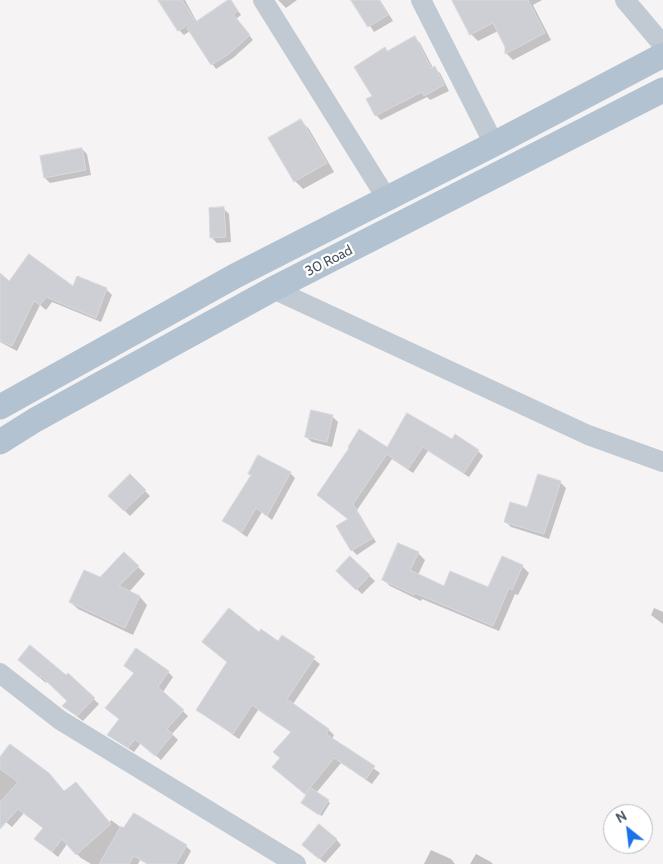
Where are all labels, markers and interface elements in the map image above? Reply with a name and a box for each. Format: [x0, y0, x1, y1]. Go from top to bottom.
street label: 30 Road [303, 242, 355, 280]
north arrow [603, 804, 653, 854]
text: N [613, 806, 630, 827]

